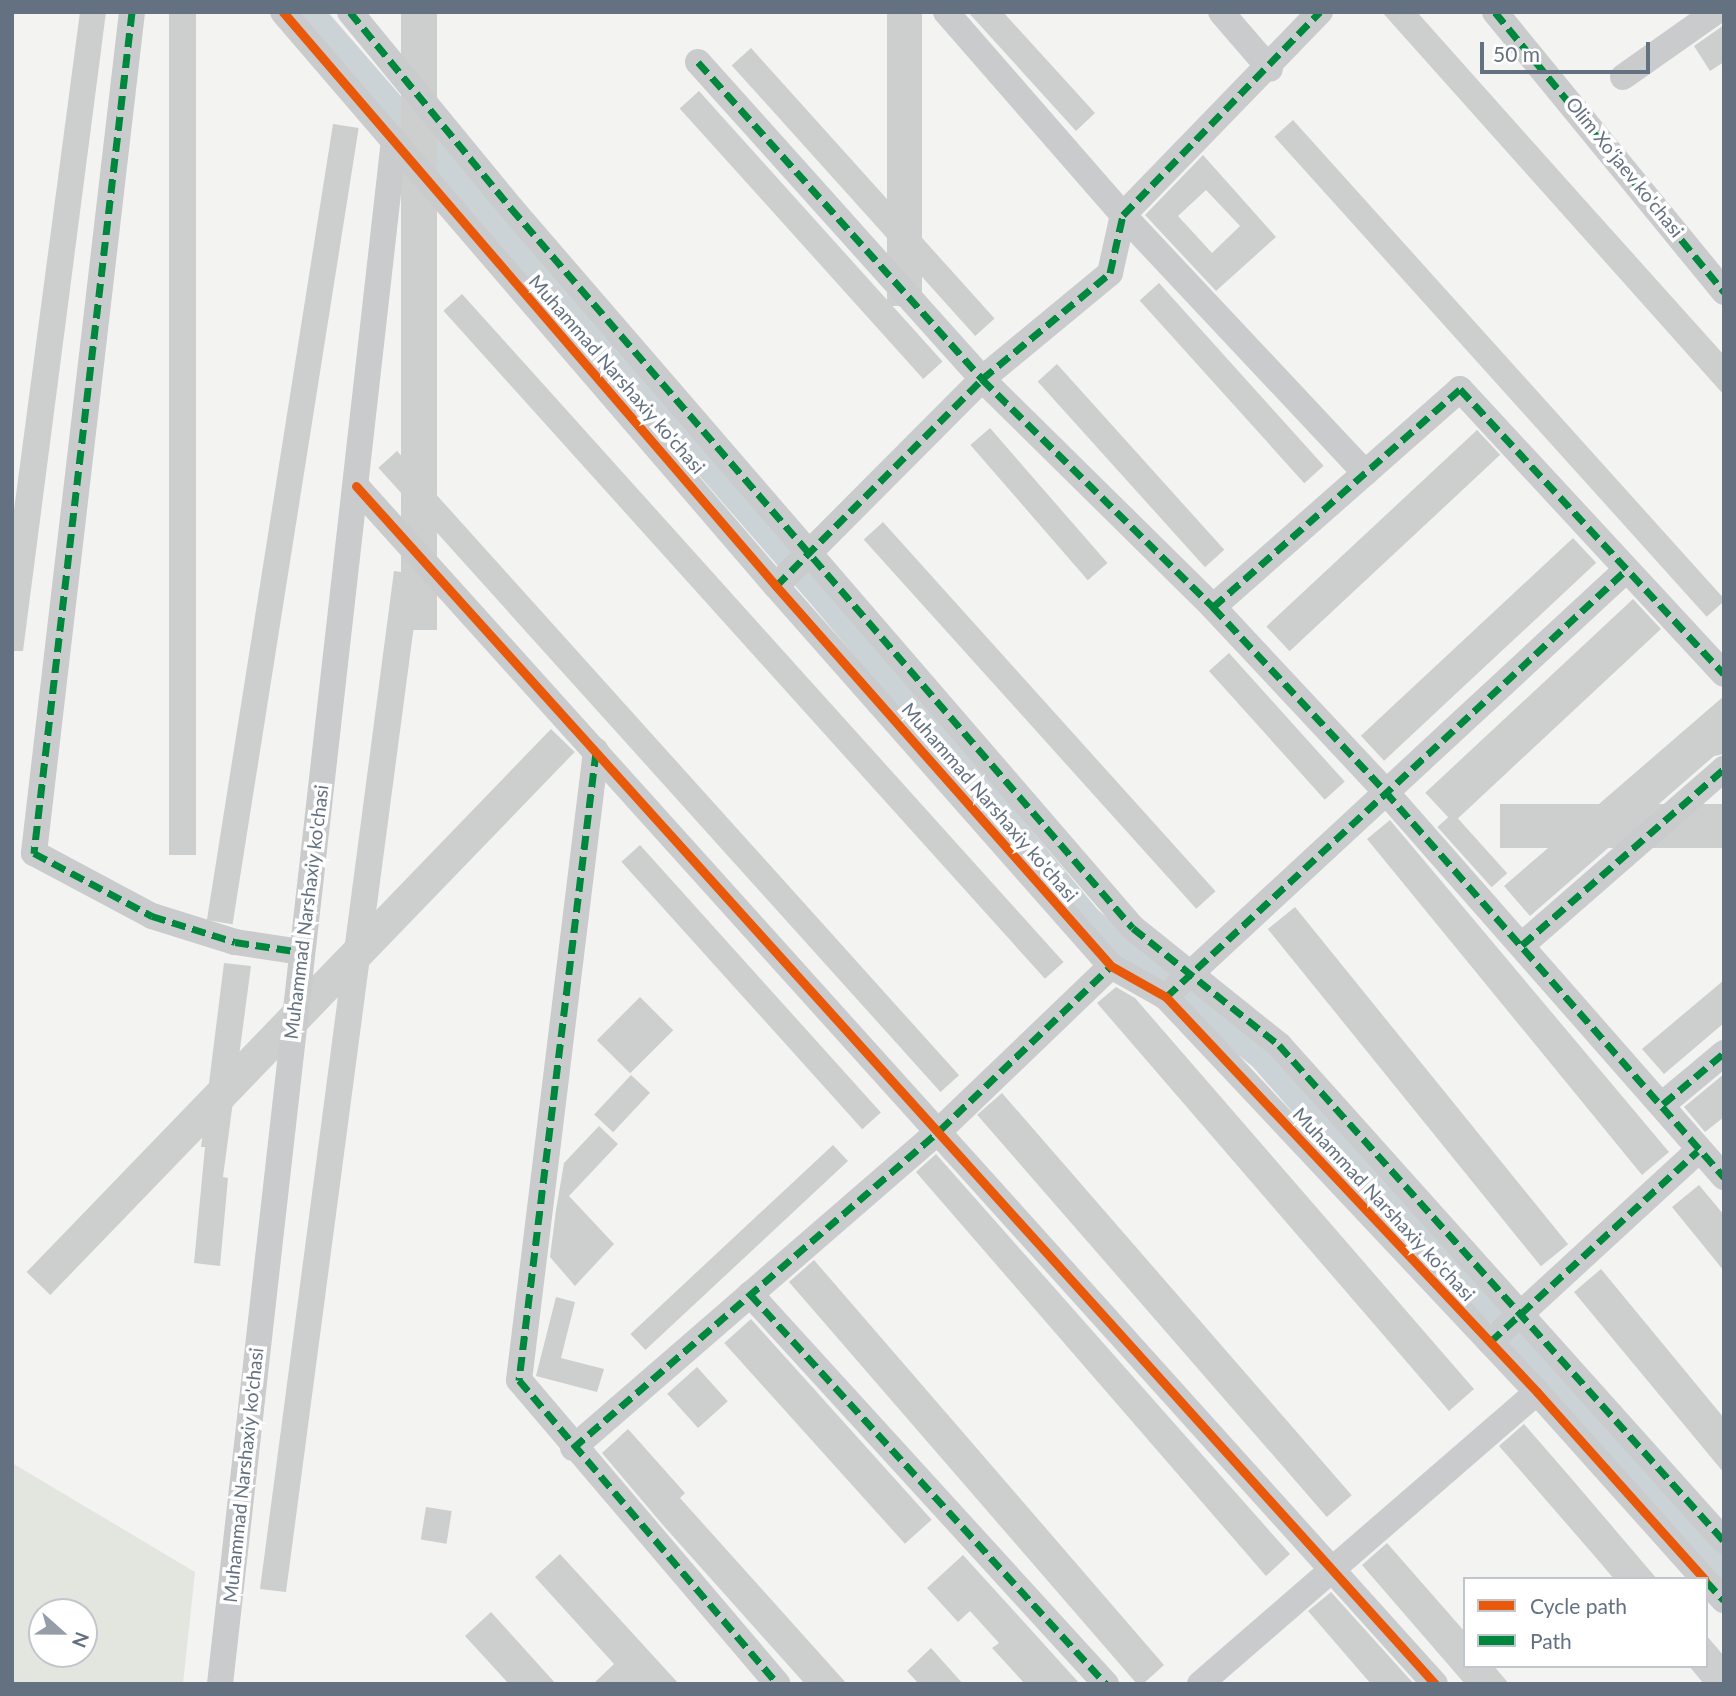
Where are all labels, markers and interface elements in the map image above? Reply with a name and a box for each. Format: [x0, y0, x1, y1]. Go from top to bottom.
scale bar [1484, 28, 1654, 72]
text: 50 m [1493, 41, 1540, 66]
street label: Olim Xoʻjaev ko'chasi [1561, 92, 1689, 242]
street label: Muhammad Narshaxiy ko'chasi [524, 270, 710, 478]
street label: Muhammad Narshaxiy ko'chasi [897, 698, 1083, 906]
street label: Muhammad Narshaxiy ko'chasi [279, 783, 333, 1041]
street label: Muhammad Narshaxiy ko'chasi [1288, 1102, 1480, 1306]
street label: Muhammad Narshaxiy ko'chasi [218, 1346, 268, 1604]
legend [1463, 1577, 1708, 1668]
text: Cycle path [1530, 1593, 1627, 1618]
north arrow [28, 1598, 98, 1668]
text: Path [1530, 1628, 1572, 1653]
text: N [68, 1629, 95, 1651]

